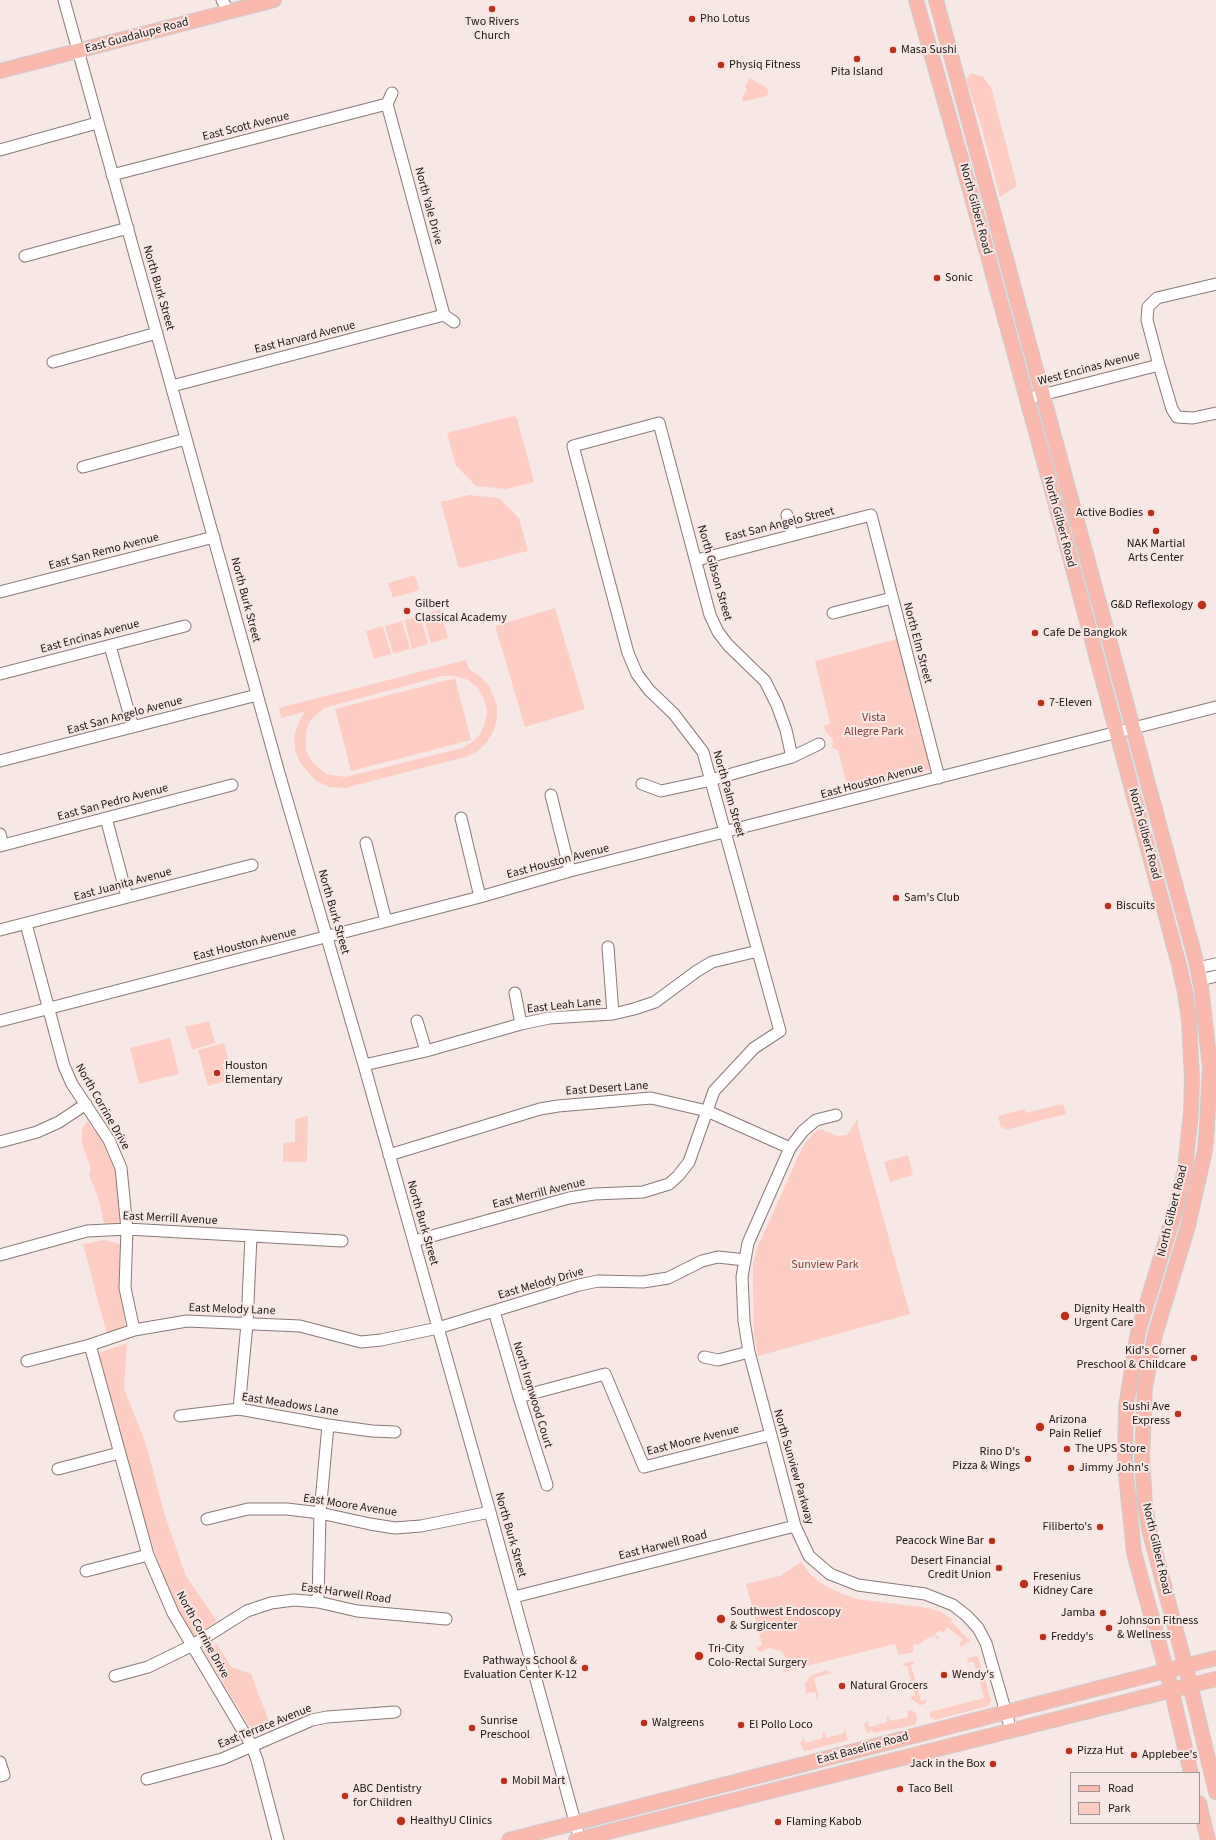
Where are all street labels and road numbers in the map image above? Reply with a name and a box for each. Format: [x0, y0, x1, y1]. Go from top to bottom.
street label: East Guadalupe Road [84, 15, 190, 57]
street label: East Scott Avenue [201, 109, 291, 145]
street label: North Gilbert Road [956, 162, 994, 256]
street label: North Yale Drive [411, 166, 445, 246]
street label: North Burk Street [139, 244, 177, 332]
street label: East Harvard Avenue [253, 318, 357, 358]
street label: West Encinas Avenue [1036, 348, 1142, 390]
street label: North Gilbert Road [1040, 475, 1078, 569]
street label: East San Angelo Street [724, 504, 836, 546]
street label: North Gibson Street [693, 523, 735, 623]
street label: East San Remo Avenue [47, 530, 161, 574]
street label: North Burk Street [227, 556, 263, 644]
street label: North Elm Street [899, 601, 935, 685]
street label: East Encinas Avenue [39, 617, 141, 657]
street label: East San Angelo Avenue [66, 694, 184, 738]
street label: North Palm Street [709, 749, 747, 839]
street label: East Houston Avenue [819, 761, 925, 803]
street label: East San Pedro Avenue [56, 781, 170, 825]
street label: North Gilbert Road [1125, 787, 1163, 881]
street label: East Houston Avenue [505, 841, 611, 883]
street label: East Juanita Avenue [73, 865, 173, 905]
street label: North Burk Street [314, 868, 352, 956]
street label: East Houston Avenue [192, 925, 298, 965]
street label: East Leah Lane [526, 995, 602, 1017]
street label: North Corrine Drive [72, 1061, 132, 1153]
street label: East Desert Lane [565, 1079, 649, 1099]
street label: North Gilbert Road [1155, 1164, 1191, 1258]
street label: East Merrill Avenue [491, 1176, 587, 1212]
street label: North Burk Street [403, 1179, 441, 1267]
street label: East Merrill Avenue [122, 1209, 218, 1229]
street label: East Melody Drive [496, 1265, 586, 1303]
street label: East Melody Lane [188, 1301, 276, 1319]
street label: North Ironwood Court [509, 1340, 555, 1450]
street label: East Meadows Lane [241, 1390, 339, 1420]
street label: North Sunview Parkway [770, 1408, 816, 1526]
street label: East Moore Avenue [645, 1423, 741, 1459]
street label: East Moore Avenue [302, 1491, 398, 1521]
street label: North Burk Street [491, 1491, 529, 1579]
street label: North Gilbert Road [1138, 1502, 1174, 1596]
street label: East Harwell Road [617, 1528, 709, 1564]
street label: East Harwell Road [300, 1581, 392, 1607]
street label: North Corrine Drive [172, 1589, 232, 1681]
street label: East Terrace Avenue [216, 1702, 314, 1752]
street label: East Baseline Road [816, 1730, 910, 1768]

